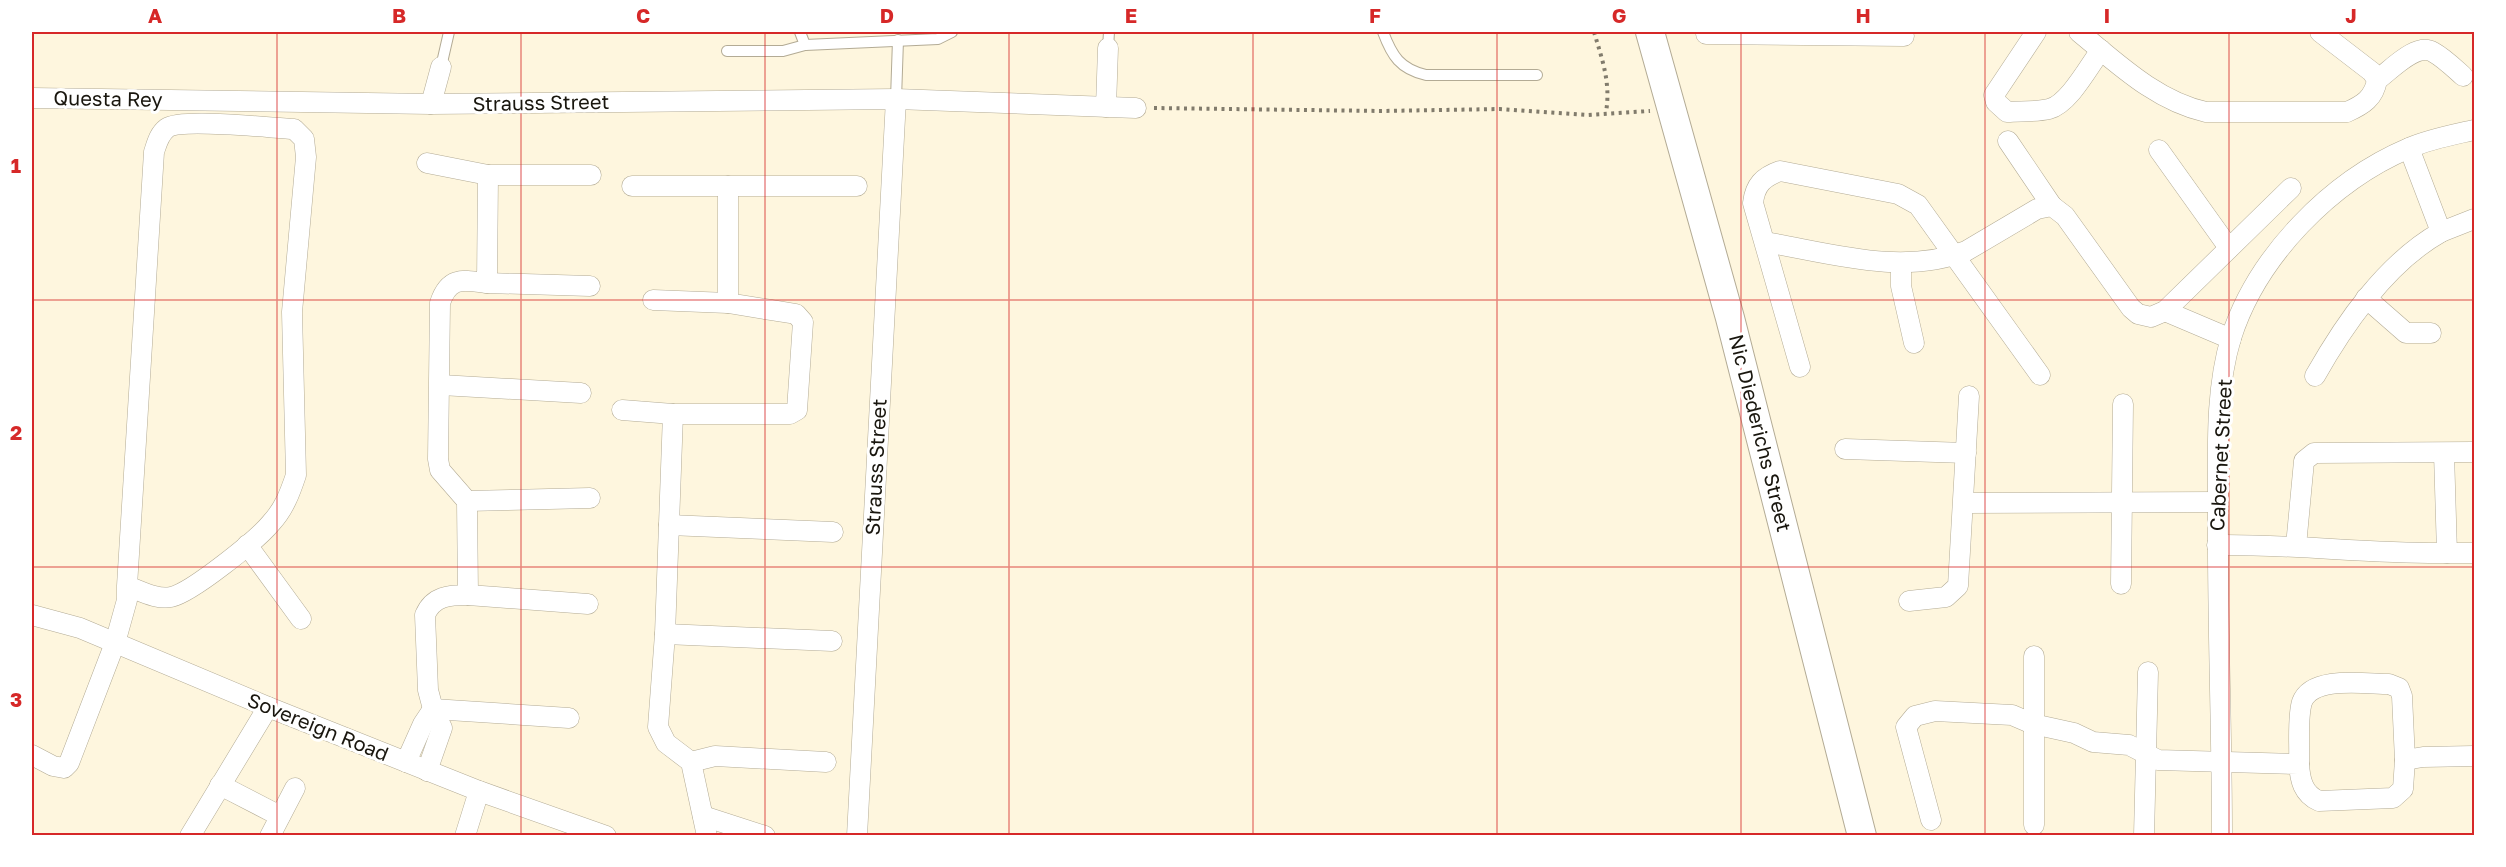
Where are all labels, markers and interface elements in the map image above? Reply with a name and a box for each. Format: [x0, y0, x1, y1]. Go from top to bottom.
text: A [148, 3, 162, 27]
text: B [392, 3, 406, 27]
text: C [636, 3, 650, 27]
text: D [880, 3, 894, 27]
text: E [1125, 3, 1137, 27]
text: F [1369, 3, 1381, 27]
text: G [1612, 3, 1626, 27]
text: H [1855, 3, 1871, 27]
text: I [2104, 3, 2110, 27]
text: J [2345, 3, 2357, 27]
street label: Questa Rey [53, 85, 163, 111]
street label: Strauss Street [472, 89, 610, 115]
text: 1 [11, 153, 21, 177]
street label: Nic Diederichs Street [1725, 332, 1797, 534]
street label: Cabernet Street [2204, 378, 2236, 532]
street label: Strauss Street [859, 398, 891, 536]
text: 2 [10, 420, 22, 444]
text: 3 [10, 687, 22, 711]
street label: Sovereign Road [244, 687, 392, 765]

